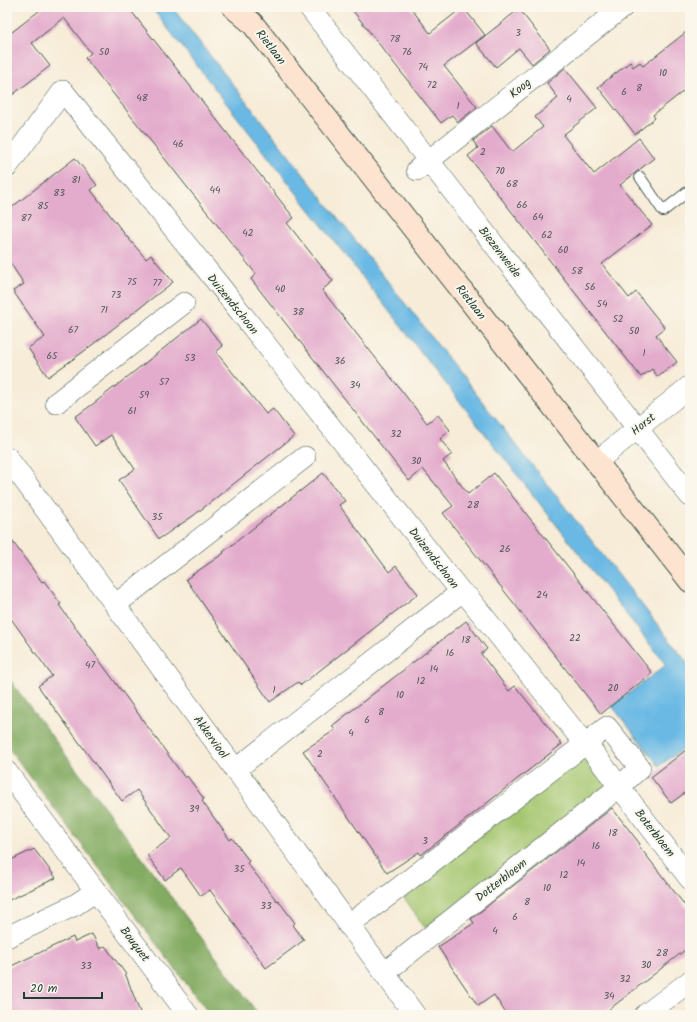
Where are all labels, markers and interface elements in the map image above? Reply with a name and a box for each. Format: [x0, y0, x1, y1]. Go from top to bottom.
street label: Rietlaan [251, 25, 291, 69]
house number: 3 [515, 25, 521, 41]
house number: 78 [390, 31, 401, 47]
house number: 50 [99, 44, 109, 60]
house number: 76 [402, 44, 412, 60]
house number: 74 [418, 59, 429, 75]
house number: 10 [659, 65, 667, 81]
street label: Koog [505, 73, 536, 103]
house number: 72 [427, 77, 437, 93]
house number: 8 [636, 80, 643, 96]
house number: 6 [621, 84, 627, 100]
house number: 48 [136, 90, 149, 106]
house number: 4 [566, 91, 572, 107]
house number: 1 [456, 98, 460, 114]
house number: 46 [172, 136, 184, 152]
house number: 2 [480, 144, 486, 160]
house number: 70 [495, 163, 505, 179]
house number: 81 [71, 172, 81, 188]
house number: 68 [506, 176, 519, 192]
house number: 44 [209, 182, 221, 198]
house number: 83 [53, 185, 65, 201]
house number: 66 [516, 197, 528, 213]
house number: 85 [37, 198, 49, 214]
house number: 64 [532, 209, 544, 225]
house number: 87 [21, 210, 32, 226]
street label: Biezenweide [473, 223, 526, 283]
house number: 42 [242, 225, 254, 241]
house number: 62 [541, 227, 553, 243]
house number: 60 [558, 242, 568, 258]
house number: 58 [571, 263, 584, 279]
street label: Duizendschoon [202, 270, 263, 339]
house number: 75 [127, 274, 138, 290]
house number: 77 [152, 275, 162, 291]
house number: 56 [585, 279, 595, 295]
street label: Rietlaan [451, 280, 491, 324]
house number: 40 [275, 281, 285, 297]
house number: 73 [111, 287, 121, 303]
house number: 54 [597, 296, 608, 312]
house number: 71 [100, 302, 108, 318]
house number: 38 [292, 304, 305, 320]
house number: 52 [612, 311, 624, 327]
house number: 67 [68, 322, 78, 338]
house number: 50 [629, 323, 639, 339]
house number: 1 [642, 345, 646, 361]
house number: 65 [47, 348, 58, 364]
house number: 53 [184, 350, 196, 366]
house number: 36 [334, 353, 346, 369]
house number: 57 [159, 374, 169, 390]
house number: 34 [349, 377, 361, 393]
house number: 59 [139, 387, 149, 403]
house number: 61 [128, 403, 136, 419]
street label: Horst [627, 408, 660, 440]
house number: 32 [390, 426, 402, 442]
house number: 30 [411, 453, 421, 469]
house number: 28 [467, 497, 480, 513]
house number: 35 [151, 509, 163, 525]
street label: Duizendschoon [403, 523, 464, 593]
house number: 26 [499, 541, 511, 557]
house number: 24 [536, 587, 548, 603]
house number: 22 [569, 630, 581, 646]
house number: 18 [461, 632, 472, 648]
house number: 16 [446, 645, 454, 661]
house number: 47 [85, 657, 95, 673]
house number: 14 [430, 661, 439, 677]
house number: 12 [417, 673, 426, 689]
house number: 20 [608, 680, 618, 696]
house number: 1 [272, 682, 276, 698]
house number: 10 [396, 687, 404, 703]
house number: 8 [378, 704, 385, 720]
street label: Akkerviool [188, 712, 233, 763]
house number: 6 [364, 712, 370, 728]
house number: 4 [348, 725, 354, 741]
house number: 2 [317, 746, 323, 762]
house number: 39 [189, 801, 199, 817]
street label: Boterbloem [630, 805, 680, 862]
house number: 18 [608, 825, 619, 841]
house number: 3 [422, 833, 428, 849]
house number: 16 [592, 838, 600, 854]
street label: Dotterbloem [471, 854, 532, 907]
house number: 14 [577, 855, 586, 871]
house number: 35 [233, 861, 245, 877]
house number: 12 [560, 867, 569, 883]
house number: 10 [543, 880, 551, 896]
house number: 8 [524, 894, 531, 910]
house number: 33 [260, 898, 272, 914]
house number: 6 [512, 909, 518, 925]
street label: Bouquet [115, 922, 155, 966]
house number: 4 [492, 923, 498, 939]
house number: 28 [656, 945, 669, 961]
house number: 30 [641, 957, 651, 973]
house number: 33 [80, 958, 92, 974]
house number: 32 [619, 971, 631, 987]
scale bar [24, 974, 102, 1000]
text: 20 m [30, 979, 58, 998]
house number: 34 [603, 988, 615, 1004]

